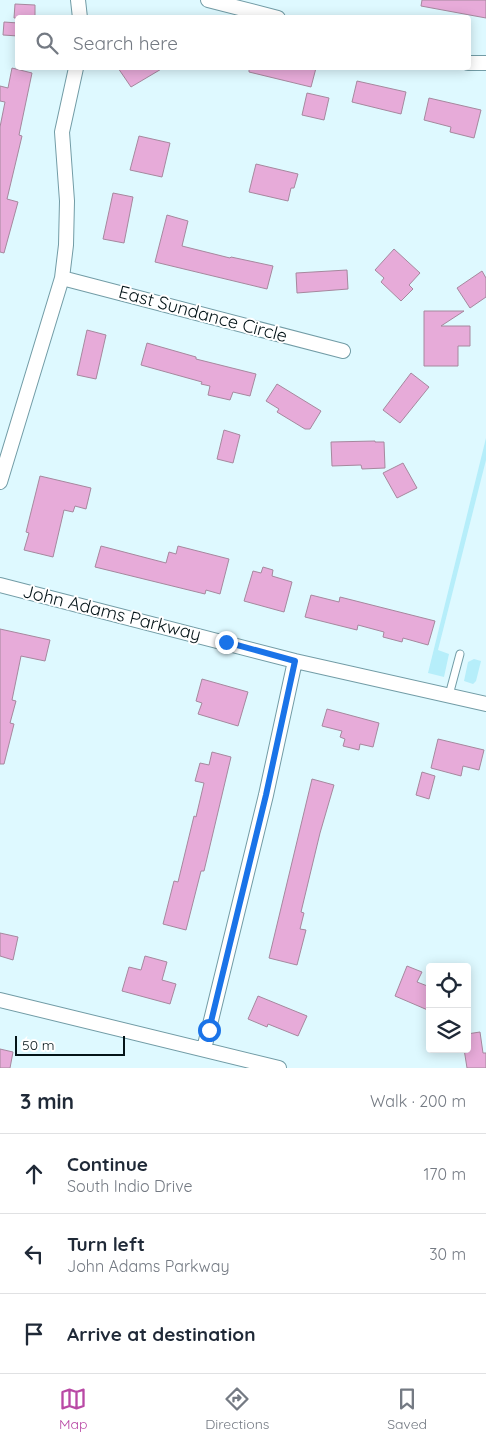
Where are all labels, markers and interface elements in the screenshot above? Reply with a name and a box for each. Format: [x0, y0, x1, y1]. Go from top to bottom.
search box [15, 15, 471, 70]
icon: search [33, 29, 61, 57]
text: Search here [73, 31, 178, 55]
street label: East Sundance Circle [116, 280, 290, 347]
street label: John Adams Parkway [21, 579, 204, 646]
route end [215, 631, 238, 654]
map controls [426, 963, 471, 1053]
button: locate [426, 963, 471, 1008]
button: layers [426, 1008, 471, 1053]
route start [198, 1019, 221, 1042]
scale bar [15, 1033, 125, 1056]
text: 50 m [22, 1036, 55, 1054]
text: 3 min [20, 1088, 74, 1114]
text: Walk · 200 m [370, 1091, 466, 1111]
text: Continue [67, 1152, 148, 1176]
icon: ahead [20, 1160, 48, 1188]
text: 170 m [423, 1164, 466, 1184]
text: South Indio Drive [67, 1176, 193, 1196]
text: Turn left [67, 1232, 145, 1256]
icon: left [20, 1240, 48, 1268]
text: 30 m [429, 1244, 466, 1264]
text: John Adams Parkway [67, 1256, 229, 1276]
icon: arrive [20, 1320, 48, 1348]
text: Arrive at destination [67, 1322, 256, 1346]
tab: Map [59, 1385, 87, 1433]
tab: Directions [205, 1385, 269, 1433]
tab: Saved [387, 1385, 427, 1433]

